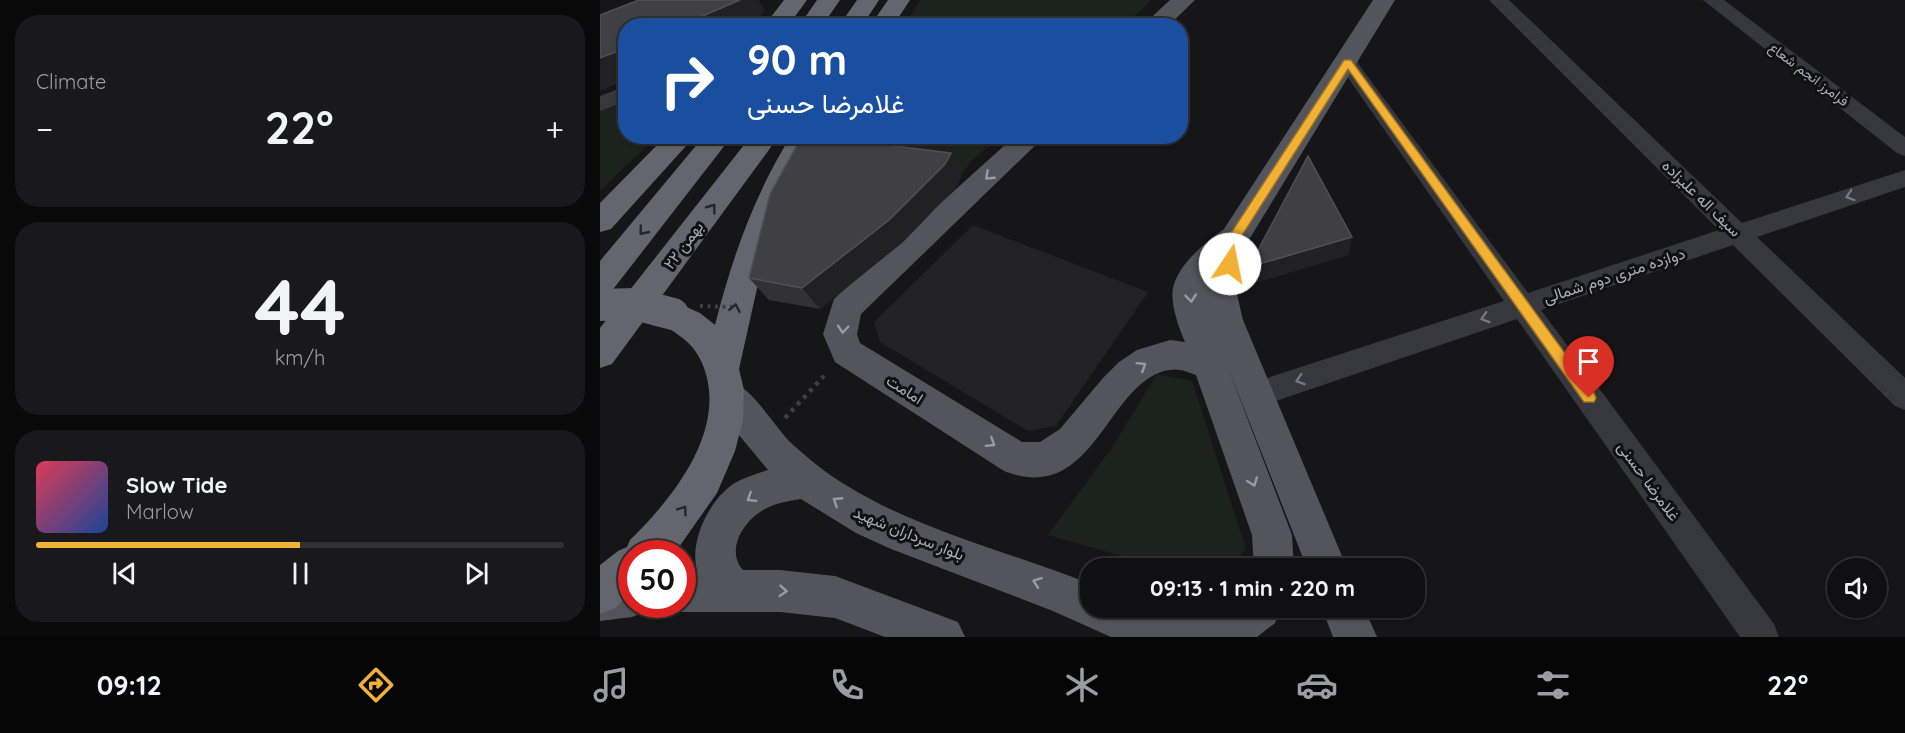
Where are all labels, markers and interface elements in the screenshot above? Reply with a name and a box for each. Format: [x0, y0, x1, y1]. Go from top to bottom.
text: 90 m [747, 33, 847, 86]
street label: فرامرز انجم شعاع [1764, 38, 1853, 112]
icon: right [648, 42, 726, 120]
text: Climate [36, 69, 106, 94]
text: غلامرضا حسنی [747, 86, 905, 120]
text: 22° [265, 99, 334, 155]
text: − [36, 108, 53, 149]
text: + [545, 108, 564, 149]
street label: سیف اله علیزاده [1658, 155, 1746, 241]
one-way arrow [986, 169, 996, 180]
one-way arrow [1845, 189, 1855, 202]
one-way arrow [705, 203, 716, 214]
street label: ۲۲ بهمن [659, 217, 708, 273]
one-way arrow [639, 224, 650, 235]
position arrow [1198, 232, 1262, 296]
street label: دوازده متری دوم شمالی [1541, 243, 1688, 308]
text: 44 [254, 257, 346, 355]
one-way arrow [1184, 293, 1197, 302]
one-way arrow [728, 303, 741, 313]
one-way arrow [1480, 311, 1491, 323]
one-way arrow [837, 324, 850, 334]
pin [1563, 336, 1614, 398]
text: km/h [275, 345, 325, 370]
icon: arrive [1572, 345, 1605, 378]
one-way arrow [1136, 362, 1147, 373]
street label: امامت [883, 370, 927, 408]
one-way arrow [1295, 372, 1306, 385]
one-way arrow [984, 436, 995, 447]
street label: غلامرضا حسنی [1613, 437, 1685, 525]
text: Slow Tide [126, 471, 227, 499]
one-way arrow [1245, 476, 1258, 487]
one-way arrow [746, 491, 757, 502]
one-way arrow [833, 497, 844, 508]
text: Marlow [126, 499, 194, 524]
street label: بلوار سرداران شهید [850, 502, 967, 565]
one-way arrow [675, 505, 686, 516]
speed limit sign: 50 [618, 540, 696, 618]
icon: previous [108, 557, 141, 590]
icon: pause [284, 557, 317, 590]
icon: next [460, 557, 493, 590]
map controls [1827, 558, 1887, 618]
button: sound [1827, 558, 1887, 618]
text: 09:13 · 1 min · 220 m [1150, 574, 1355, 602]
one-way arrow [1032, 576, 1043, 589]
one-way arrow [778, 585, 787, 598]
icon: directions [355, 664, 397, 706]
icon: music [590, 664, 632, 706]
icon: phone [826, 664, 868, 706]
icon: climate [1061, 664, 1103, 706]
icon: car [1296, 664, 1338, 706]
icon: filters [1532, 664, 1574, 706]
text: 09:12 [97, 668, 162, 702]
text: 22° [1767, 668, 1808, 702]

